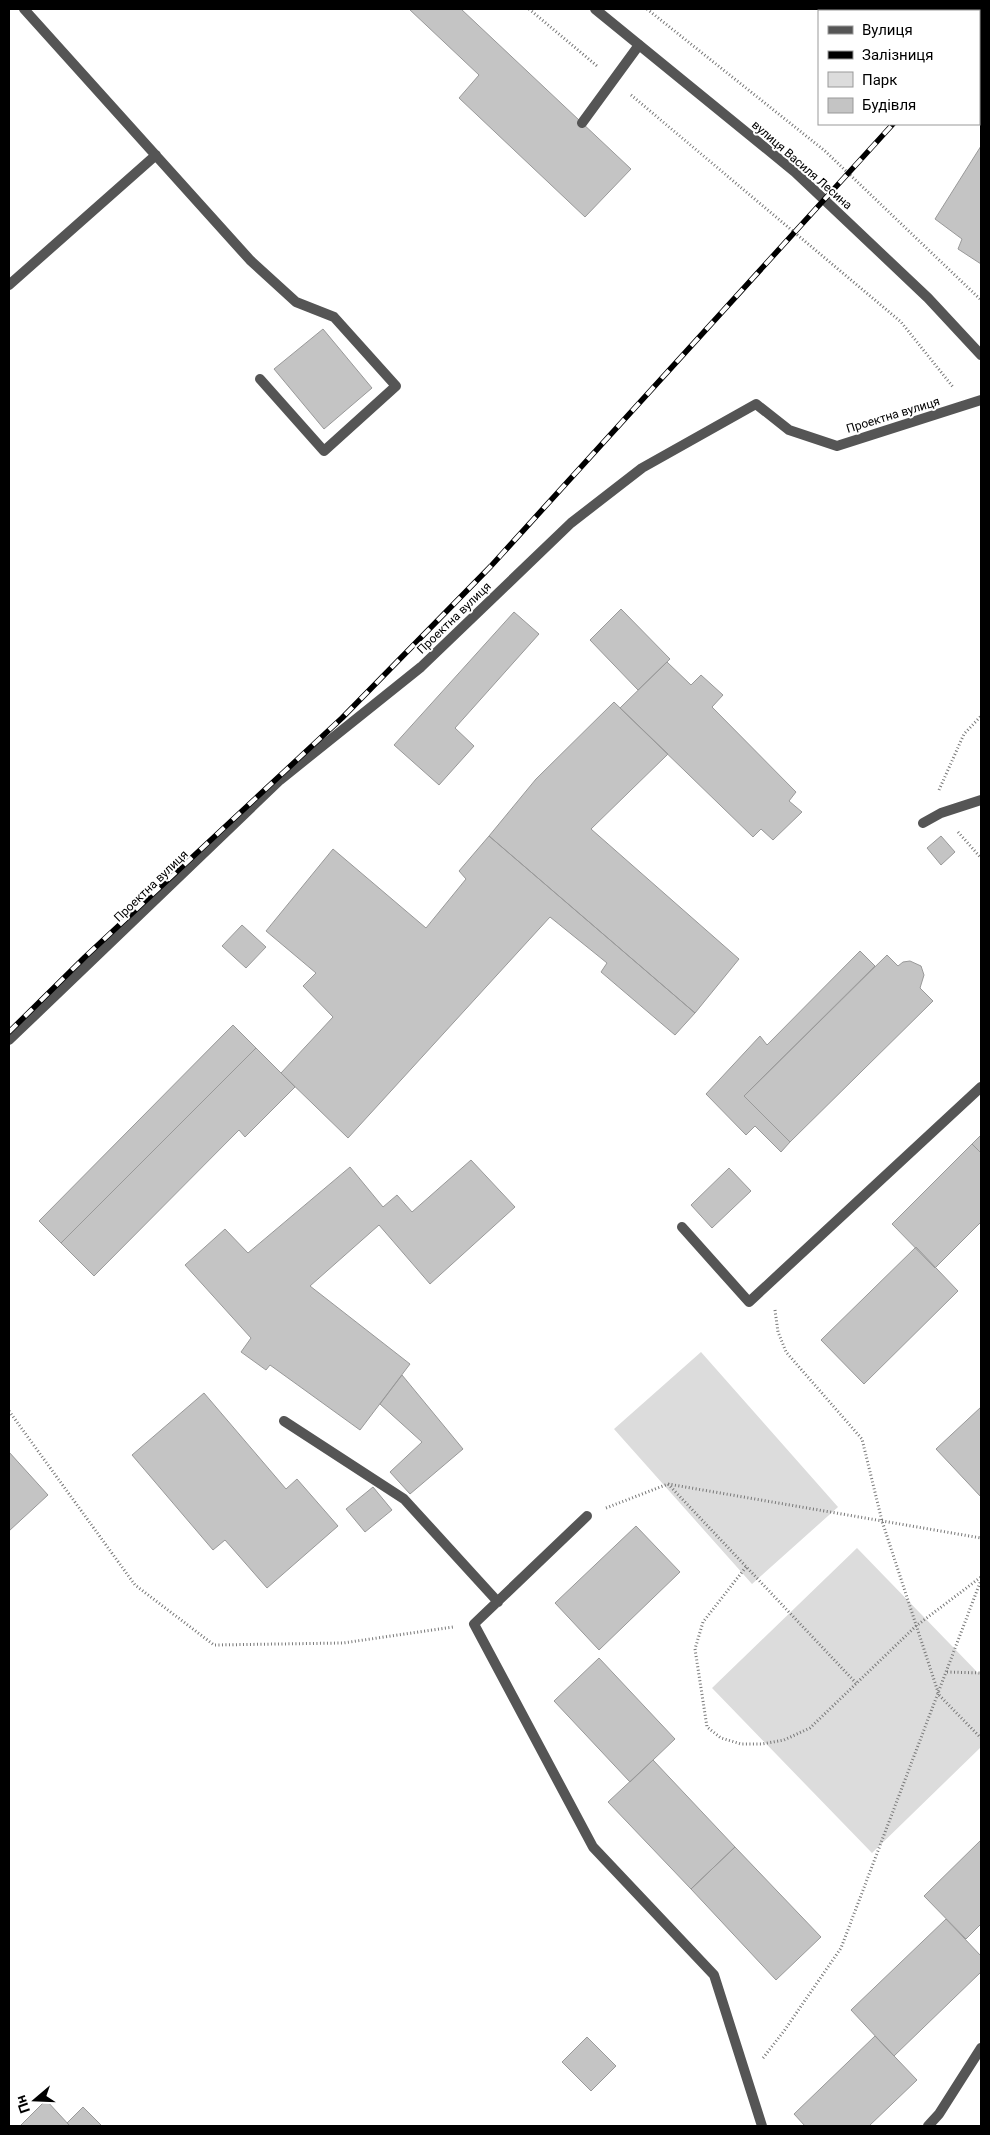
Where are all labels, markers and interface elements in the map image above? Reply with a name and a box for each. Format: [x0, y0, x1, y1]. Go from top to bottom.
legend [818, 10, 980, 125]
text: Вулиця [862, 21, 913, 39]
text: Залізниця [862, 46, 934, 64]
text: Парк [862, 71, 897, 89]
text: Будівля [862, 96, 916, 114]
street label: вулиця Василя Лесина [749, 118, 855, 212]
street label: Проектна вулиця [845, 394, 941, 436]
street label: Проектна вулиця [414, 579, 494, 657]
street label: Проектна вулиця [111, 847, 191, 925]
north arrow [10, 2075, 60, 2125]
text: Пн [12, 2093, 33, 2115]

